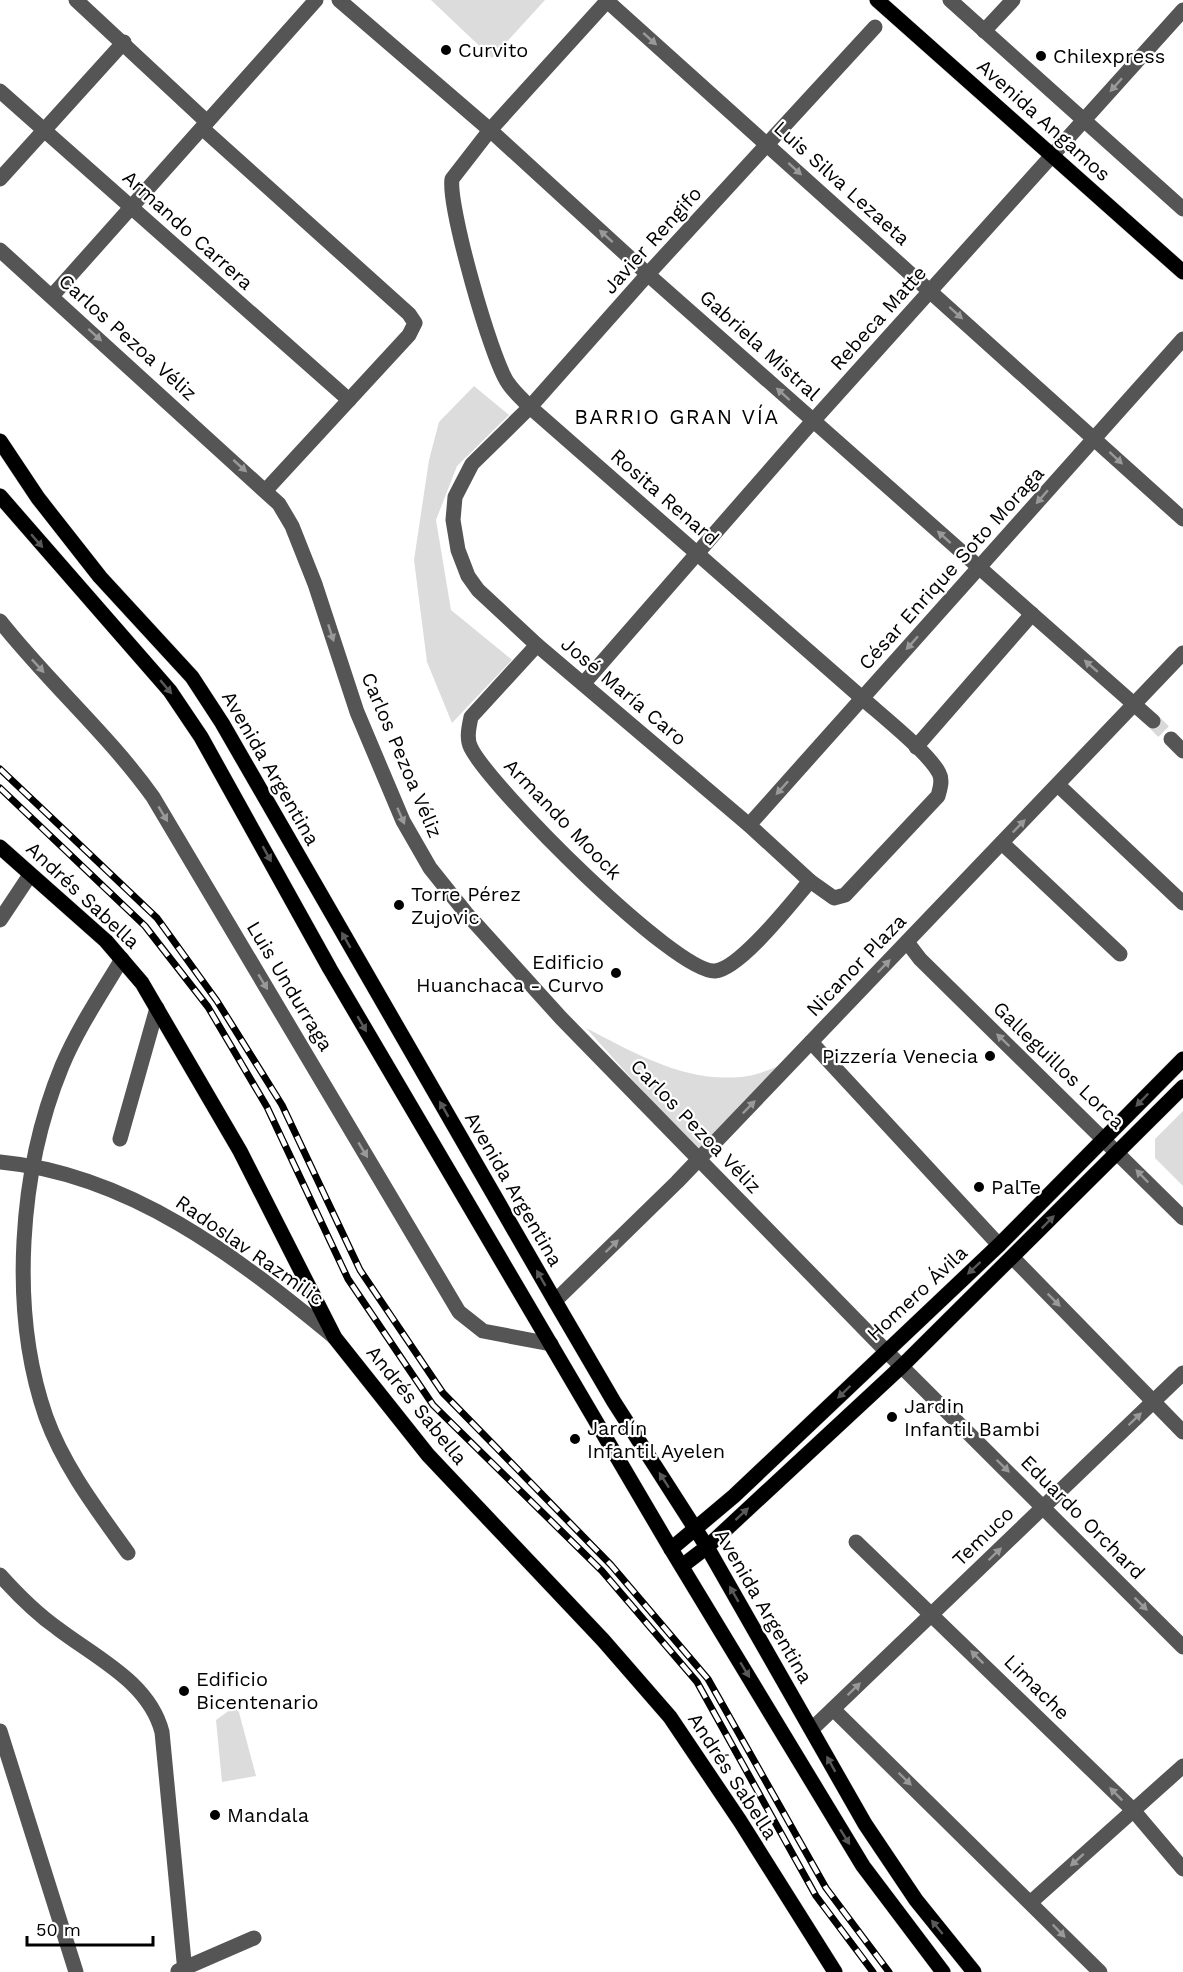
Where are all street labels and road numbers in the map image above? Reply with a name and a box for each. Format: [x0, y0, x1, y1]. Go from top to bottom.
street label: Avenida Angamos [973, 54, 1115, 186]
street label: Luis Silva Lezaeta [769, 116, 915, 250]
street label: Armando Carrera [118, 165, 258, 295]
street label: Javier Rengifo [598, 181, 706, 299]
street label: Rebeca Matte [825, 261, 931, 375]
street label: Carlos Pezoa Véliz [54, 269, 202, 405]
street label: Gabriela Mistral [695, 285, 825, 405]
street label: Rosita Renard [606, 444, 724, 550]
street label: César Enrique Soto Moraga [853, 461, 1049, 675]
street label: José María Caro [556, 632, 692, 750]
street label: Carlos Pezoa Véliz [356, 669, 448, 841]
street label: Avenida Argentina [217, 687, 325, 849]
street label: Armando Moock [499, 753, 627, 885]
street label: Andrés Sabella [21, 836, 145, 954]
street label: Nicanor Plaza [801, 909, 911, 1021]
street label: Luis Undurraga [242, 917, 338, 1055]
street label: Galleguillos Lorca [988, 996, 1130, 1134]
street label: Carlos Pezoa Véliz [626, 1054, 766, 1198]
street label: Avenida Argentina [460, 1108, 568, 1270]
street label: Radoslav Razmilic [171, 1190, 329, 1310]
street label: Homero Ávila [862, 1240, 972, 1346]
street label: Andrés Sabella [362, 1341, 472, 1469]
street label: Eduardo Orchard [1016, 1450, 1150, 1584]
street label: Temuco [947, 1501, 1019, 1571]
street label: Avenida Argentina [710, 1525, 818, 1687]
street label: Limache [999, 1649, 1075, 1725]
street label: Andrés Sabella [683, 1708, 783, 1844]

